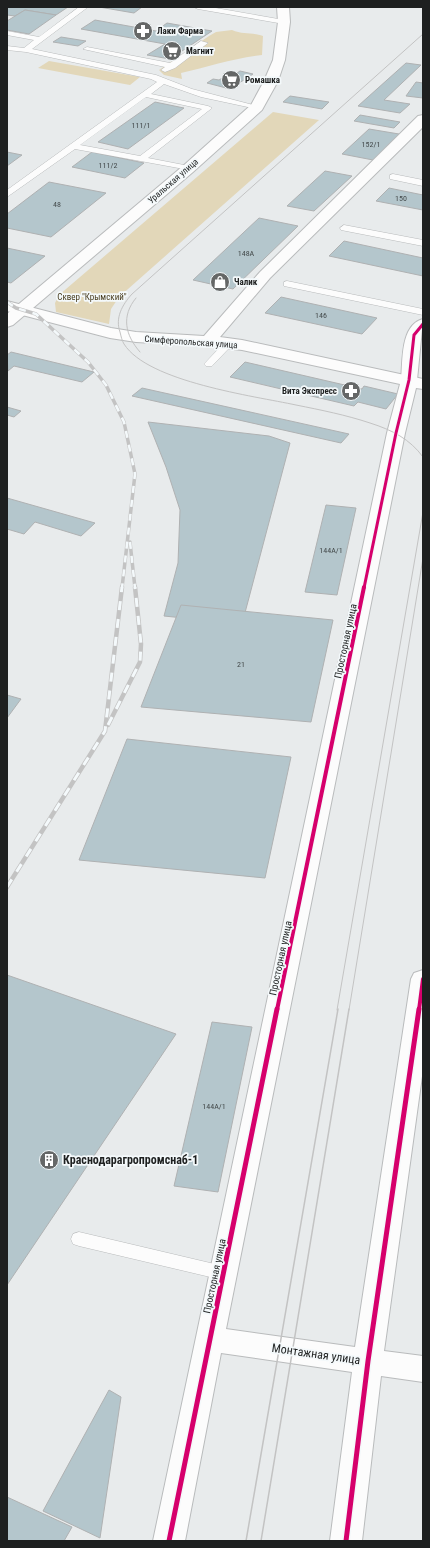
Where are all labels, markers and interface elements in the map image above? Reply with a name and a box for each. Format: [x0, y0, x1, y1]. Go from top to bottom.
pharmacy icon: Лаки Фарма [132, 20, 154, 42]
place label: Лаки Фарма [157, 26, 203, 36]
supermarket icon: Магнит [161, 40, 183, 62]
place label: Магнит [186, 46, 213, 56]
supermarket icon: Ромашка [220, 69, 242, 91]
place label: Ромашка [245, 75, 280, 85]
house number: 111/1 [132, 121, 150, 130]
house number: 152/1 [362, 140, 380, 149]
street label: Уральская улица [146, 157, 200, 205]
house number: 111/2 [99, 161, 117, 170]
house number: 150 [395, 194, 407, 203]
house number: 48 [53, 200, 61, 209]
house number: 148А [238, 249, 255, 258]
shop icon: Чалик [209, 271, 231, 293]
place label: Чалик [234, 277, 258, 287]
park label: Сквер "Крымский" [57, 292, 127, 302]
house number: 146 [315, 311, 327, 320]
street label: Симферопольская улица [144, 334, 238, 350]
pharmacy icon: Вита Экспресс [340, 380, 362, 402]
place label: Вита Экспресс [282, 386, 337, 396]
house number: 144А/1 [319, 546, 343, 555]
street label: Просторная улица [332, 603, 359, 679]
house number: 21 [237, 660, 245, 669]
street label: Просторная улица [267, 920, 294, 996]
house number: 144А/1 [202, 1102, 226, 1111]
building icon: Краснодарагропромснаб-1 [38, 1149, 60, 1171]
place label: Краснодарагропромснаб-1 [63, 1153, 198, 1167]
street label: Просторная улица [201, 1238, 228, 1314]
street label: Монтажная улица [271, 1341, 361, 1367]

